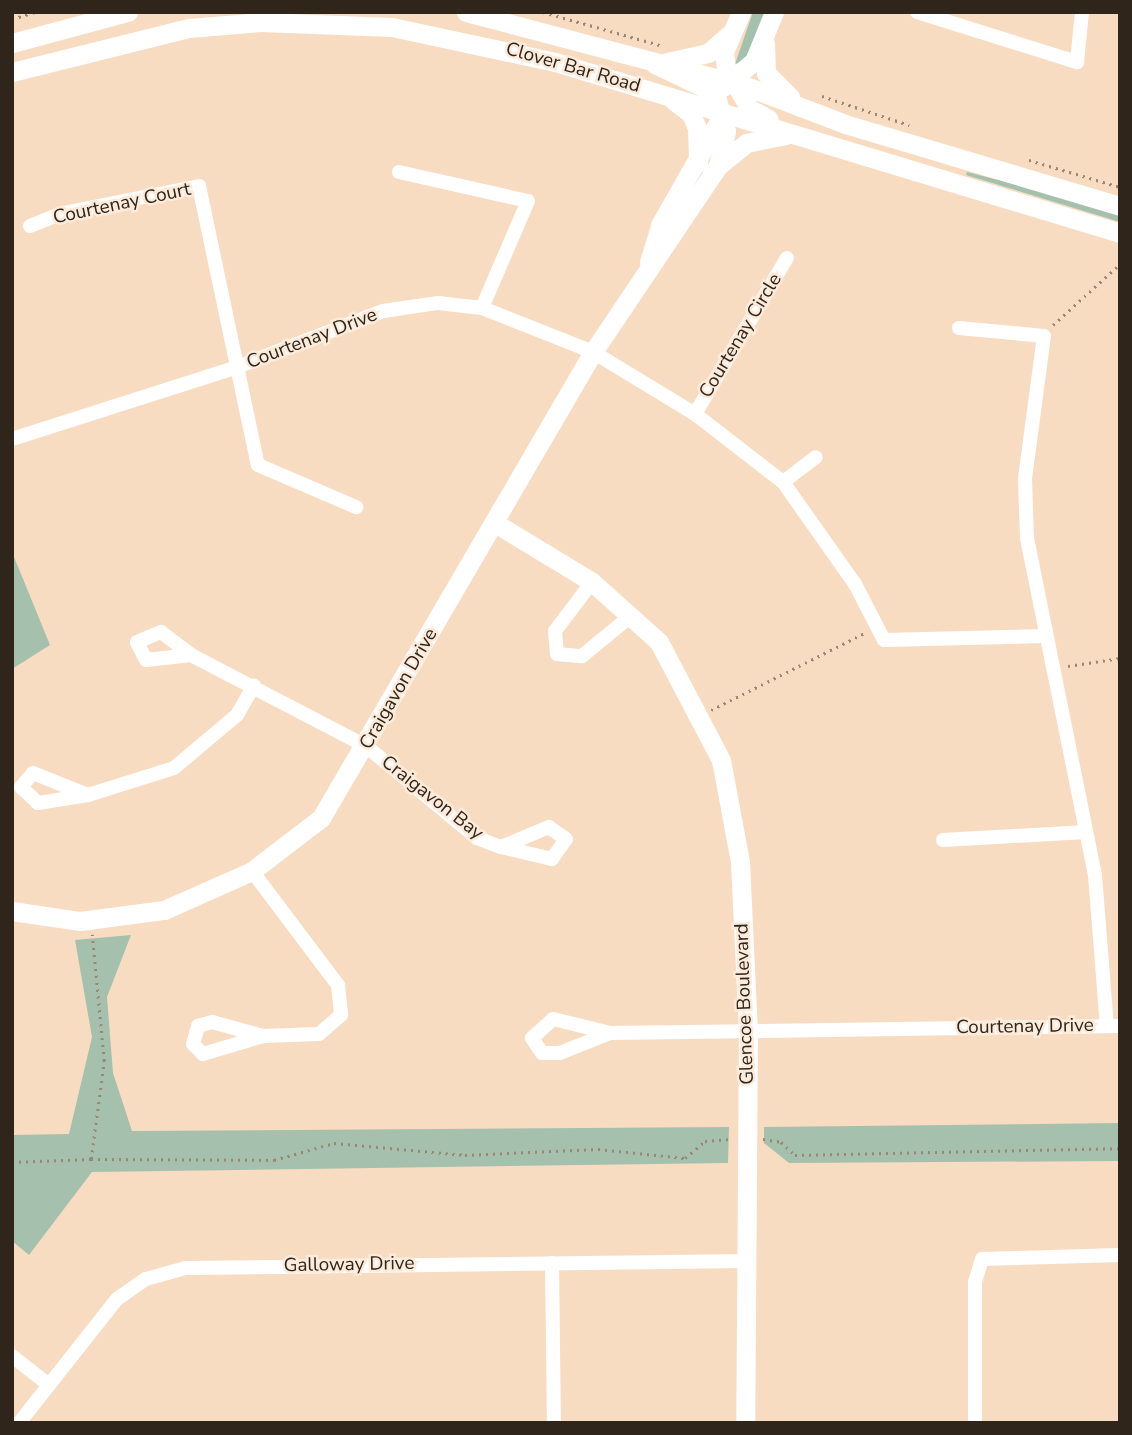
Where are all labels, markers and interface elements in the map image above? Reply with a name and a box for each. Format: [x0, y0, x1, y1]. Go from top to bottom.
street label: Clover Bar Road [503, 38, 643, 98]
street label: Courtenay Court [51, 178, 193, 230]
street label: Courtenay Circle [695, 270, 787, 402]
street label: Courtenay Drive [244, 304, 380, 374]
street label: Craigavon Drive [355, 624, 443, 754]
street label: Craigavon Bay [376, 751, 488, 845]
street label: Glencoe Boulevard [731, 923, 759, 1085]
street label: Courtenay Drive [956, 1014, 1094, 1040]
street label: Galloway Drive [283, 1252, 415, 1278]

